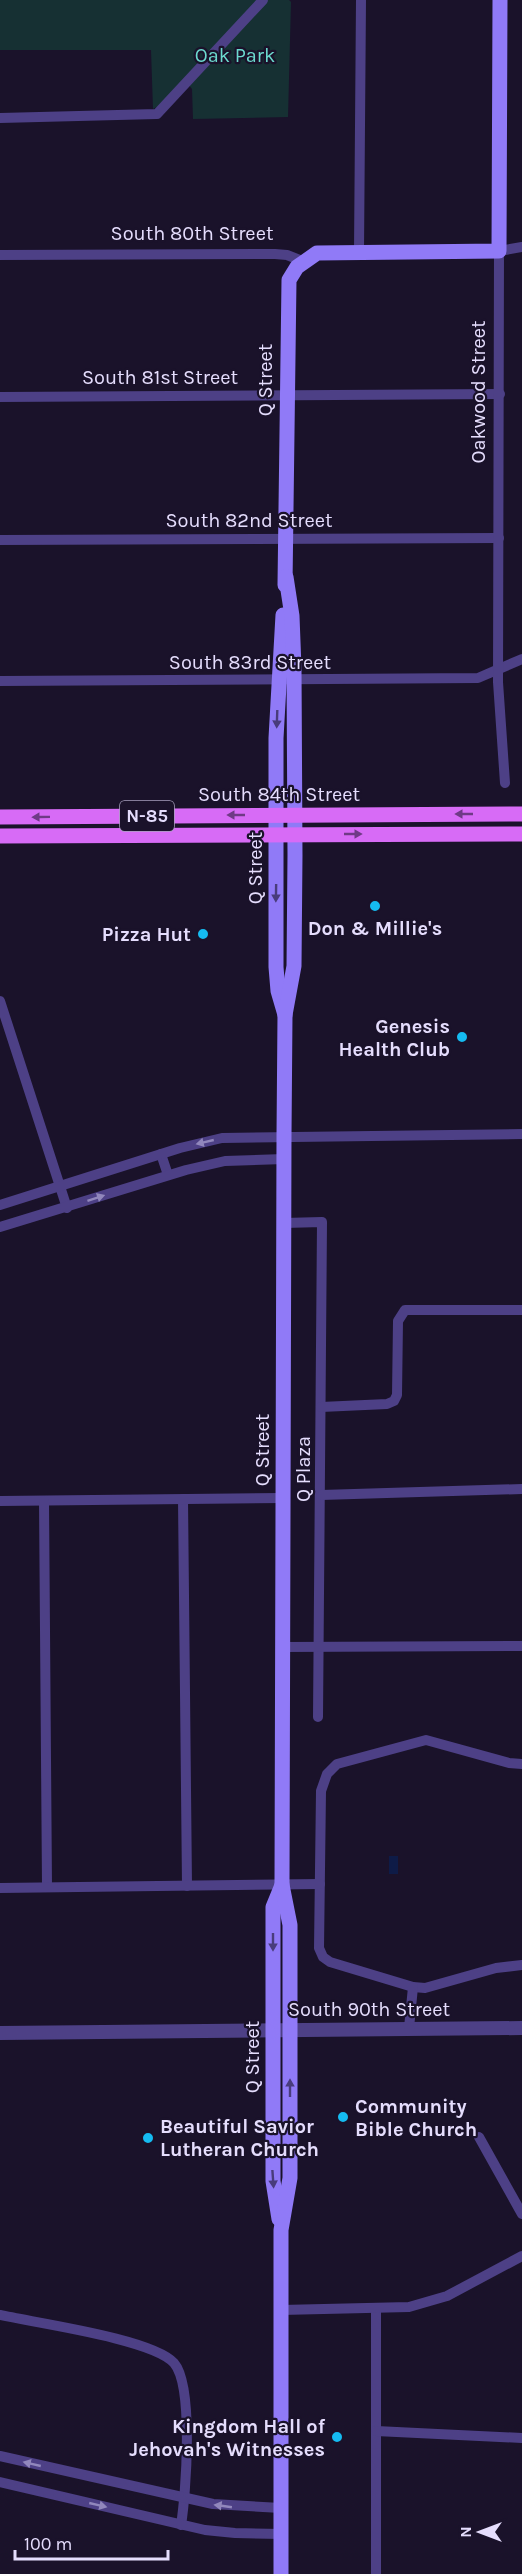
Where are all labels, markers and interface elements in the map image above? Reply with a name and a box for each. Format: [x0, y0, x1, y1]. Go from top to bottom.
park label: Oak Park [195, 44, 275, 67]
street label: South 80th Street [111, 222, 274, 245]
street label: Oakwood Street [467, 320, 490, 464]
street label: Q Street [254, 343, 277, 416]
street label: South 81st Street [82, 366, 238, 389]
street label: South 82nd Street [166, 509, 333, 532]
street label: South 83rd Street [169, 651, 332, 674]
one-way arrow [272, 709, 282, 728]
street label: South 84th Street [198, 783, 361, 806]
road number: N-85 [120, 801, 174, 831]
one-way arrow [454, 809, 473, 819]
one-way arrow [226, 810, 245, 820]
one-way arrow [31, 812, 50, 822]
one-way arrow [344, 829, 363, 839]
street label: Q Street [244, 831, 267, 904]
one-way arrow [271, 883, 281, 902]
marker: Don & Millie's [368, 899, 382, 913]
place label: Don & Millie's [308, 917, 442, 940]
place label: Pizza Hut [102, 923, 191, 946]
marker: Pizza Hut [196, 927, 210, 941]
place label: Genesis Health Club [339, 1015, 450, 1061]
marker: Genesis Health Club [455, 1030, 469, 1044]
one-way arrow [196, 1138, 215, 1148]
one-way arrow [87, 1193, 105, 1202]
street label: Q Street [251, 1413, 274, 1486]
street label: Q Plaza [292, 1436, 315, 1502]
one-way arrow [268, 1932, 278, 1951]
street label: South 90th Street [288, 1998, 451, 2021]
street label: Q Street [241, 2020, 264, 2093]
one-way arrow [285, 2079, 295, 2098]
place label: Community Bible Church [355, 2095, 477, 2141]
marker: Community Bible Church [336, 2110, 350, 2124]
place label: Beautiful Savior Lutheran Church [160, 2115, 319, 2161]
marker: Beautiful Savior Lutheran Church [141, 2131, 155, 2145]
one-way arrow [269, 2169, 278, 2188]
place label: Kingdom Hall of Jehovah's Witnesses [129, 2415, 326, 2461]
marker: Kingdom Hall of Jehovah's Witnesses [330, 2430, 344, 2444]
one-way arrow [23, 2458, 41, 2468]
one-way arrow [89, 2501, 108, 2510]
one-way arrow [213, 2501, 232, 2510]
north arrow [450, 2502, 510, 2562]
scale bar [15, 2523, 168, 2561]
text: N [456, 2526, 475, 2538]
text: 100 m [24, 2533, 72, 2555]

